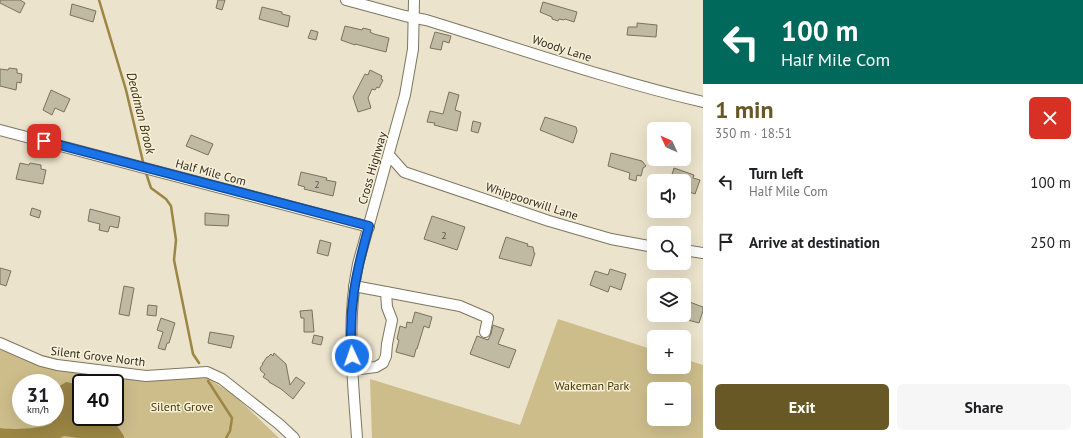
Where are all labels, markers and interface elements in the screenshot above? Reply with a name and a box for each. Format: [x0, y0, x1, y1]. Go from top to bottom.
text: 100 m [781, 12, 858, 49]
icon: left [715, 16, 767, 68]
street label: Woody Lane [530, 31, 594, 65]
text: Half Mile Com [781, 48, 890, 71]
water label: Deadman Brook [123, 70, 160, 157]
text: 1 min [715, 94, 774, 125]
button: close [1029, 97, 1071, 139]
north arrow [647, 122, 691, 166]
map controls [647, 122, 691, 426]
pin [27, 124, 61, 158]
text: 350 m · 18:51 [715, 125, 792, 142]
street label: Cross Highway [354, 129, 390, 206]
icon: arrive [33, 130, 55, 152]
street label: Half Mile Com [174, 155, 248, 189]
text: Turn left [749, 164, 803, 183]
icon: left [715, 171, 737, 193]
text: 100 m [1030, 173, 1071, 192]
button: sound [647, 174, 691, 218]
house number: 2 [314, 178, 320, 191]
street label: Whippoorwill Lane [484, 179, 580, 223]
text: Half Mile Com [749, 183, 828, 200]
button: search [647, 226, 691, 270]
house number: 2 [441, 229, 447, 242]
icon: arrive [715, 231, 737, 253]
text: Arrive at destination [749, 233, 880, 252]
text: 250 m [1030, 233, 1071, 252]
button: layers [647, 278, 691, 322]
button: + [647, 330, 691, 374]
position arrow [331, 335, 373, 377]
street label: Silent Grove North [50, 343, 146, 369]
speed limit sign: 40 [72, 374, 124, 426]
park label: Wakeman Park [555, 378, 630, 393]
text: 31 [27, 382, 49, 408]
button: − [647, 382, 691, 426]
button: Exit [715, 384, 889, 430]
button: Share [897, 384, 1071, 430]
park label: Silent Grove [151, 399, 213, 414]
text: km/h [27, 403, 49, 416]

